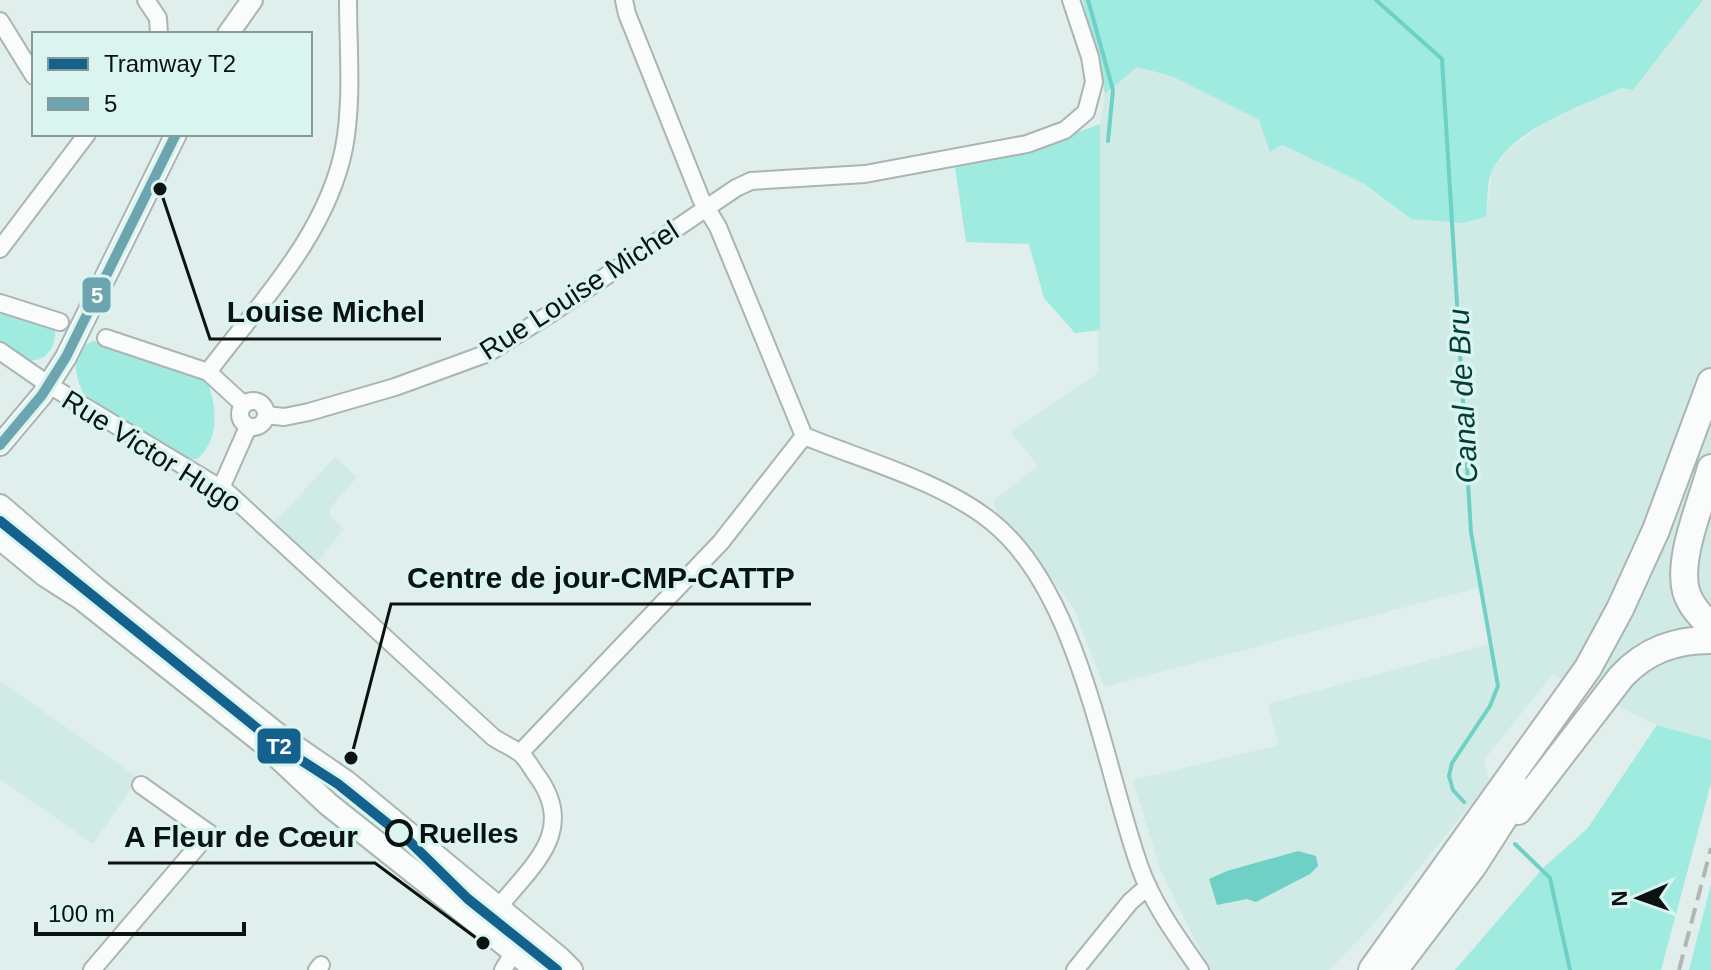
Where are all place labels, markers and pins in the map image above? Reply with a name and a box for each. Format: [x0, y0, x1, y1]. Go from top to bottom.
callout: Louise Michel [210, 285, 441, 339]
callout: Centre de jour-CMP-CATTP [391, 550, 811, 604]
callout: A Fleur de Cœur [108, 809, 375, 863]
place label: Ruelles [419, 818, 519, 849]
marker: Ruelles [386, 820, 412, 846]

